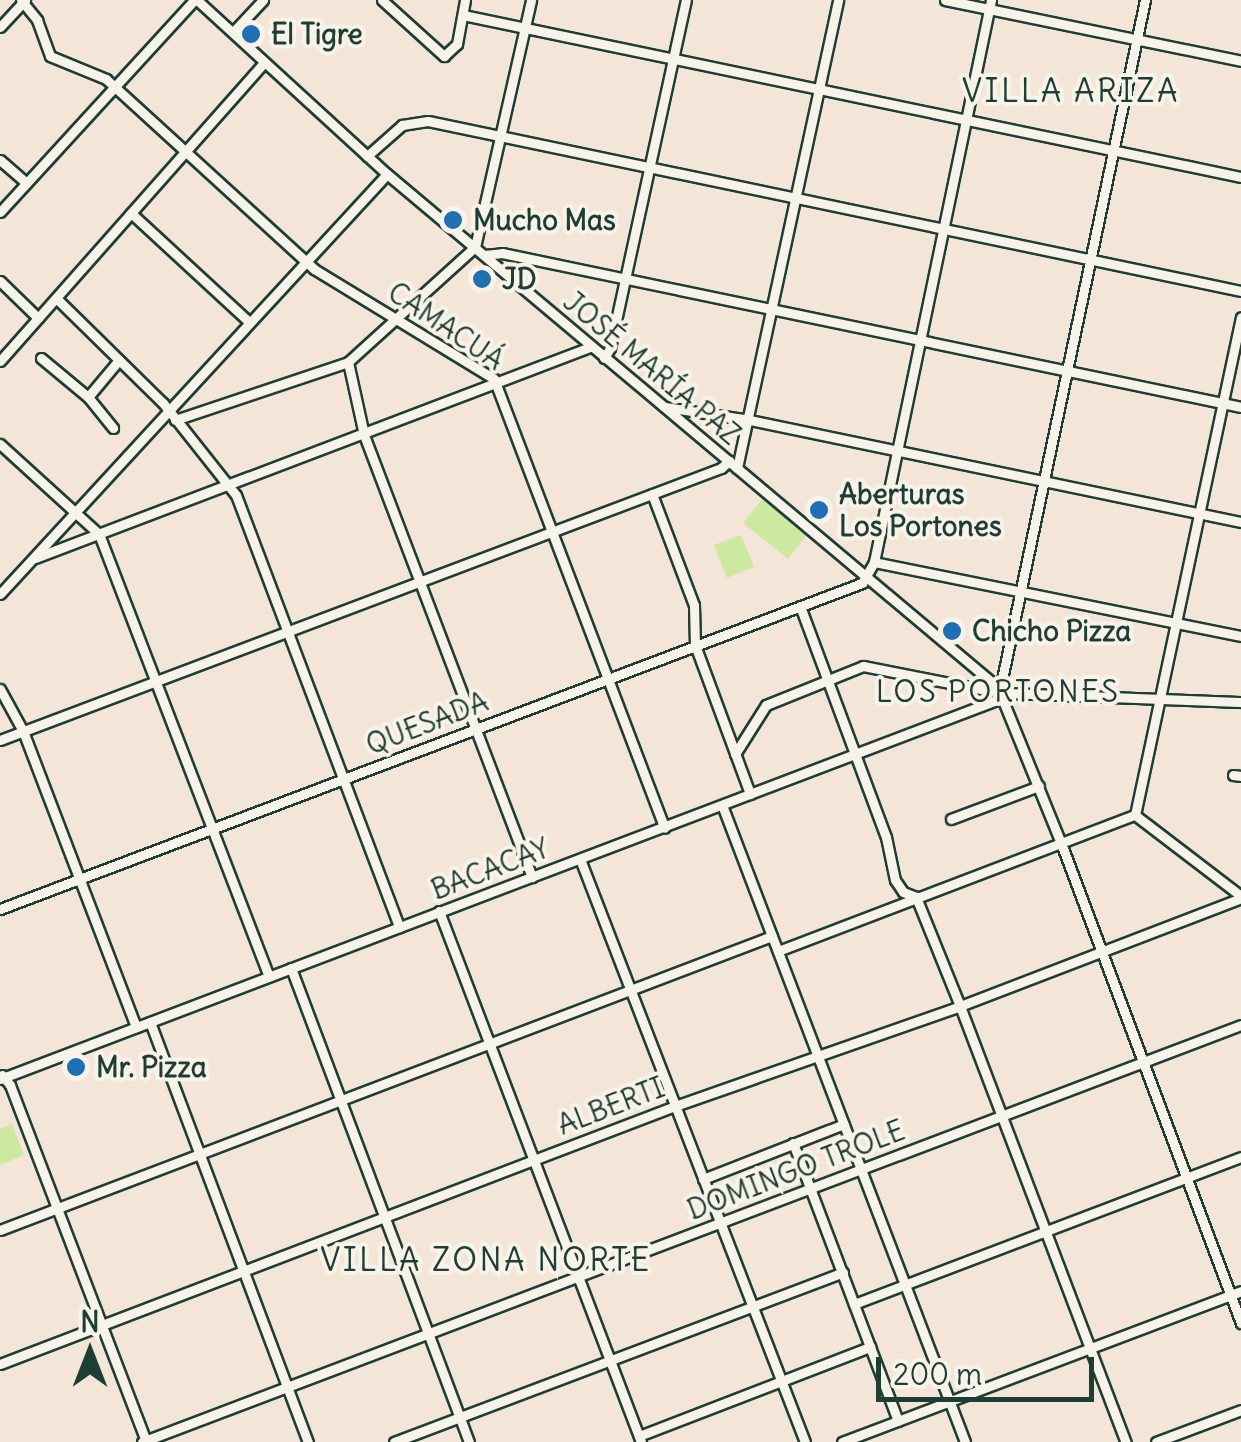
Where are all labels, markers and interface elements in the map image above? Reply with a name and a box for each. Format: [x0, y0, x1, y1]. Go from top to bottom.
place label: El Tigre [271, 17, 363, 51]
marker: El Tigre [240, 23, 262, 45]
district label: VILLA ARIZA [962, 72, 1180, 110]
place label: Mucho Mas [473, 203, 616, 237]
marker: Mucho Mas [442, 209, 464, 231]
place label: JD [502, 262, 536, 296]
marker: JD [471, 268, 493, 290]
street label: CAMACUÁ [382, 275, 510, 377]
street label: JOSÉ MARÍA PAZ [557, 284, 747, 452]
place label: Aberturas Los Portones [839, 477, 1002, 543]
marker: Aberturas Los Portones [808, 499, 830, 521]
place label: Chicho Pizza [972, 614, 1131, 648]
marker: Chicho Pizza [941, 620, 963, 642]
district label: LOS PORTONES [876, 673, 1120, 709]
street label: QUESADA [361, 684, 493, 762]
street label: BACACAY [426, 831, 554, 907]
place label: Mr. Pizza [96, 1050, 207, 1084]
marker: Mr. Pizza [65, 1056, 87, 1078]
street label: ALBERTI [553, 1070, 669, 1142]
street label: DOMINGO TROLE [683, 1113, 909, 1227]
district label: VILLA ZONA NORTE [320, 1241, 652, 1279]
north arrow [40, 1302, 140, 1402]
text: N [80, 1304, 100, 1340]
scale bar [881, 1337, 1098, 1399]
text: 200 m [893, 1355, 982, 1393]

